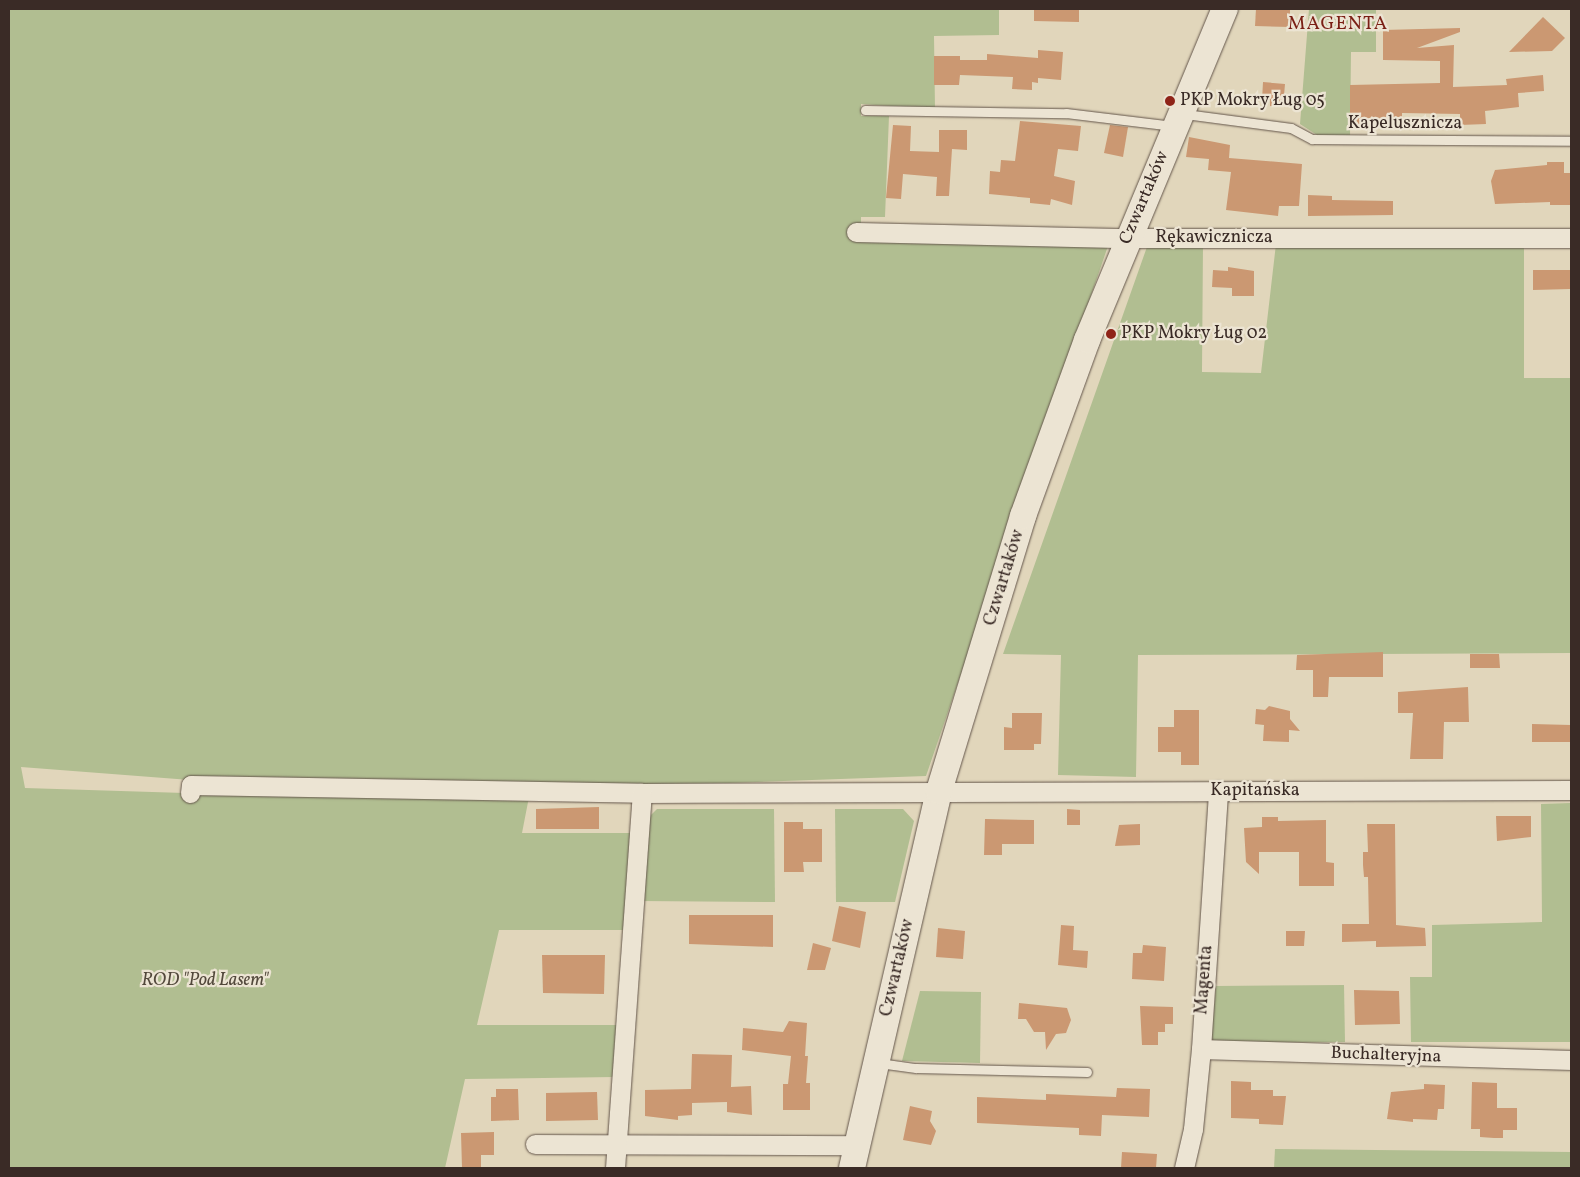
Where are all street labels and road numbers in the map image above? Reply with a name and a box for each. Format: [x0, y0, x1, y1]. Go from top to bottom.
street label: Kapelusznicza [1348, 113, 1462, 135]
street label: Czwartaków [1116, 148, 1174, 248]
street label: Rękawicznicza [1155, 227, 1273, 249]
street label: Czwartaków [980, 527, 1030, 629]
street label: Kapitańska [1210, 780, 1300, 802]
street label: Czwartaków [876, 917, 920, 1019]
street label: Magenta [1192, 945, 1218, 1015]
street label: Buchalteryjna [1330, 1043, 1442, 1069]

